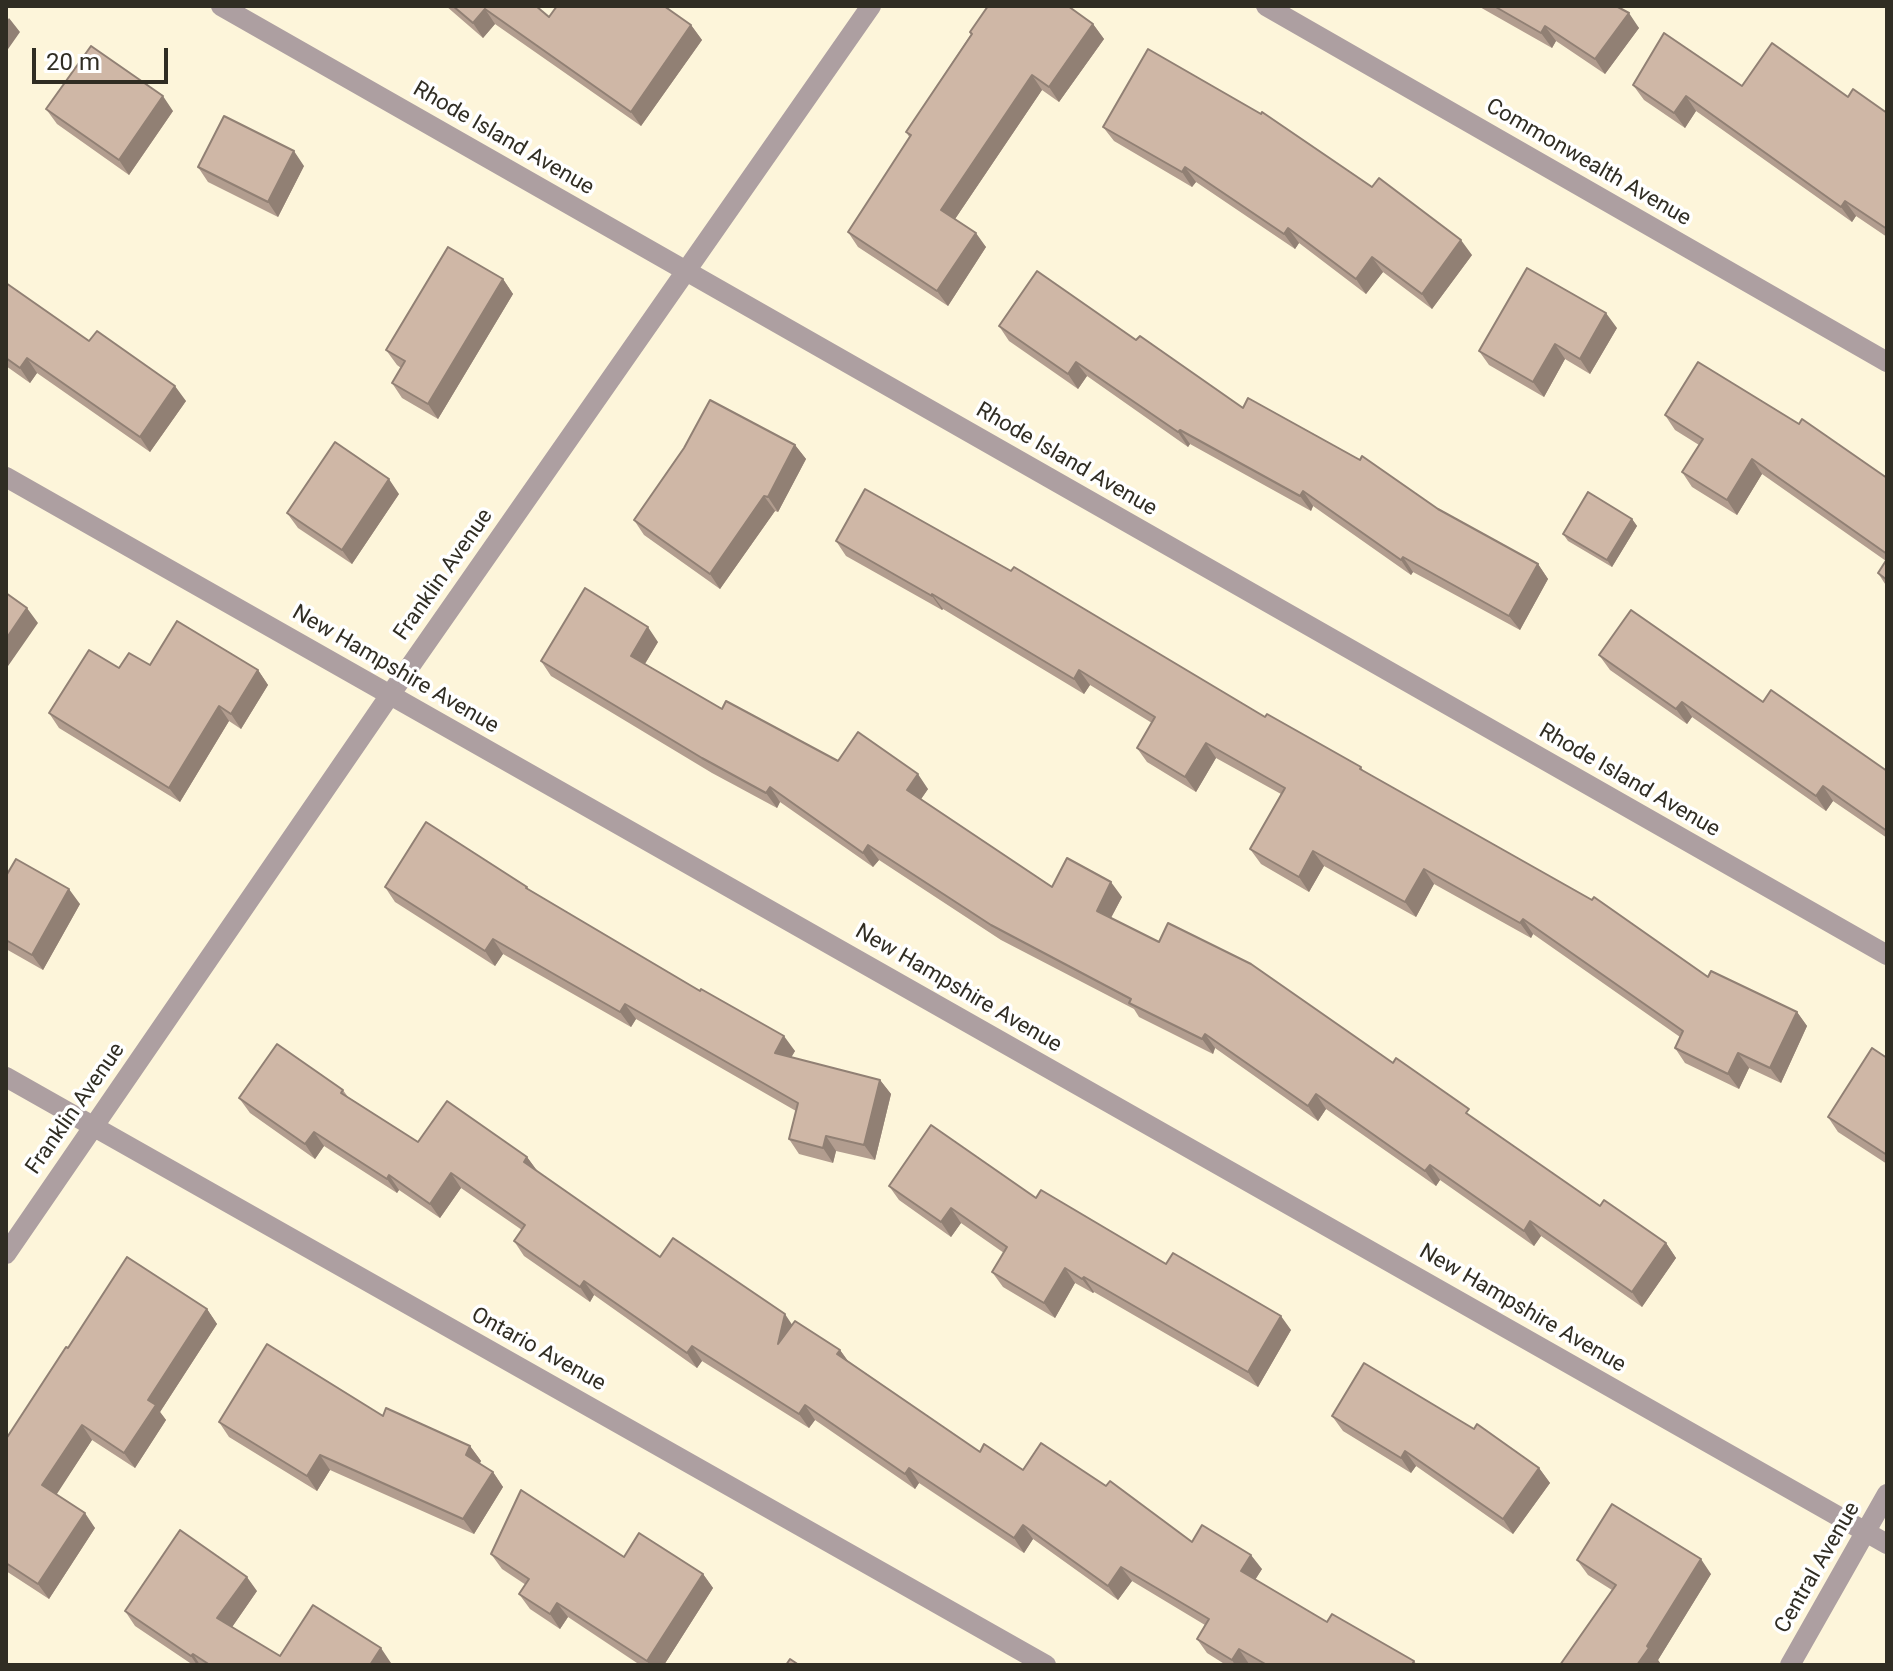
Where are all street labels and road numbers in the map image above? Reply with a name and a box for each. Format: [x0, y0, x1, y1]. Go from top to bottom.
street label: Rhode Island Avenue [408, 76, 598, 202]
street label: Commonwealth Avenue [1481, 93, 1695, 233]
street label: Rhode Island Avenue [971, 397, 1161, 523]
street label: Franklin Avenue [389, 504, 499, 646]
street label: New Hampshire Avenue [287, 600, 503, 740]
street label: Rhode Island Avenue [1534, 718, 1724, 844]
street label: New Hampshire Avenue [850, 919, 1066, 1059]
street label: Franklin Avenue [21, 1038, 131, 1180]
street label: New Hampshire Avenue [1414, 1239, 1630, 1379]
street label: Ontario Avenue [466, 1302, 610, 1398]
street label: Central Avenue [1770, 1498, 1866, 1638]

